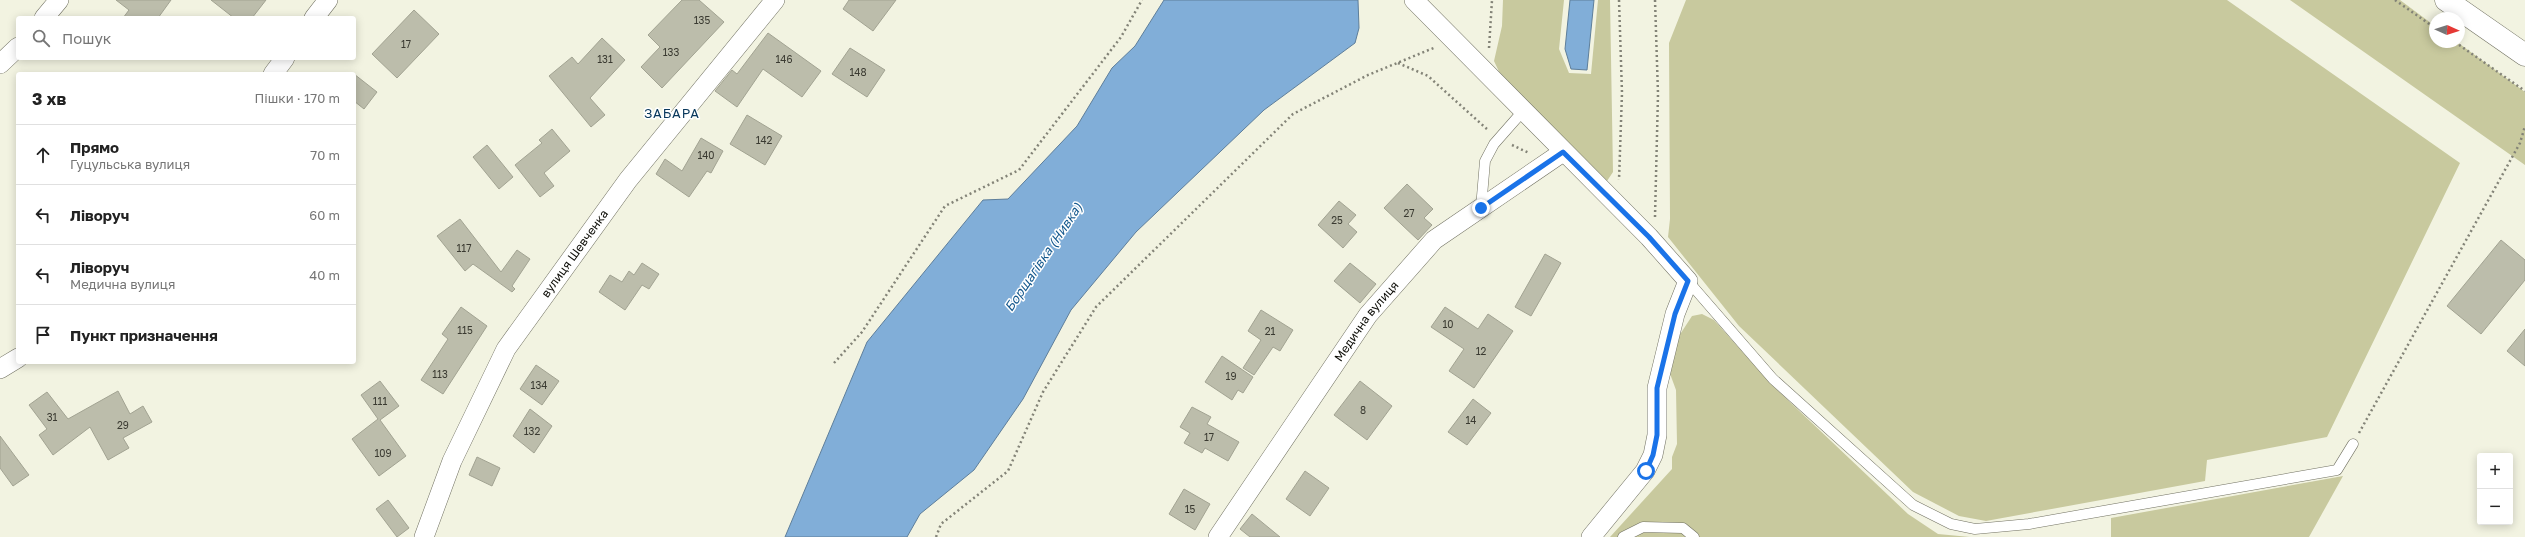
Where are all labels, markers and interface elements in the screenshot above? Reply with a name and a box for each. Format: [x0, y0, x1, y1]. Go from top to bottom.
north arrow [2429, 12, 2465, 48]
house number: 135 [694, 14, 710, 26]
search box [16, 16, 356, 60]
icon: search [30, 27, 52, 49]
text: Пошук [62, 29, 111, 47]
house number: 17 [401, 38, 411, 50]
house number: 133 [663, 46, 679, 58]
house number: 131 [597, 53, 613, 65]
house number: 146 [776, 53, 793, 65]
house number: 148 [849, 66, 867, 78]
text: 3 хв [32, 88, 66, 109]
text: Пішки · 170 m [254, 90, 340, 106]
district label: ЗАБАРА [644, 105, 700, 121]
house number: 142 [756, 134, 773, 146]
text: Прямо [70, 138, 119, 156]
icon: ahead [32, 144, 54, 166]
text: 70 m [310, 147, 340, 163]
house number: 140 [697, 149, 715, 161]
text: Гуцульська вулиця [70, 156, 190, 172]
route end [1472, 199, 1490, 217]
water label: Борщагівка (Нивка) [1001, 200, 1085, 314]
icon: left [32, 204, 54, 226]
text: Ліворуч [70, 206, 129, 224]
street label: вулиця Шевченка [538, 206, 611, 300]
text: 60 m [309, 207, 340, 223]
house number: 27 [1403, 207, 1415, 219]
house number: 25 [1331, 214, 1343, 226]
house number: 117 [457, 242, 472, 254]
text: Ліворуч [70, 258, 129, 276]
icon: left [32, 264, 54, 286]
text: 40 m [309, 267, 340, 283]
text: Медична вулиця [70, 276, 175, 292]
street label: Медична вулиця [1331, 278, 1401, 364]
house number: 10 [1442, 318, 1454, 330]
icon: arrive [32, 324, 54, 346]
house number: 115 [457, 324, 473, 336]
house number: 21 [1265, 325, 1275, 337]
text: Пункт призначення [70, 326, 218, 344]
house number: 12 [1476, 345, 1487, 357]
house number: 113 [432, 368, 448, 380]
house number: 19 [1226, 370, 1236, 382]
house number: 134 [531, 379, 547, 391]
house number: 111 [373, 395, 387, 407]
house number: 8 [1360, 404, 1366, 416]
house number: 31 [47, 411, 57, 423]
house number: 14 [1466, 414, 1476, 426]
house number: 29 [117, 419, 129, 431]
house number: 132 [524, 425, 540, 437]
house number: 17 [1204, 431, 1214, 443]
house number: 109 [374, 447, 392, 459]
map controls [2477, 453, 2513, 525]
button: + [2477, 453, 2513, 489]
route start [1637, 462, 1655, 480]
button: − [2477, 489, 2513, 525]
house number: 15 [1185, 503, 1196, 515]

